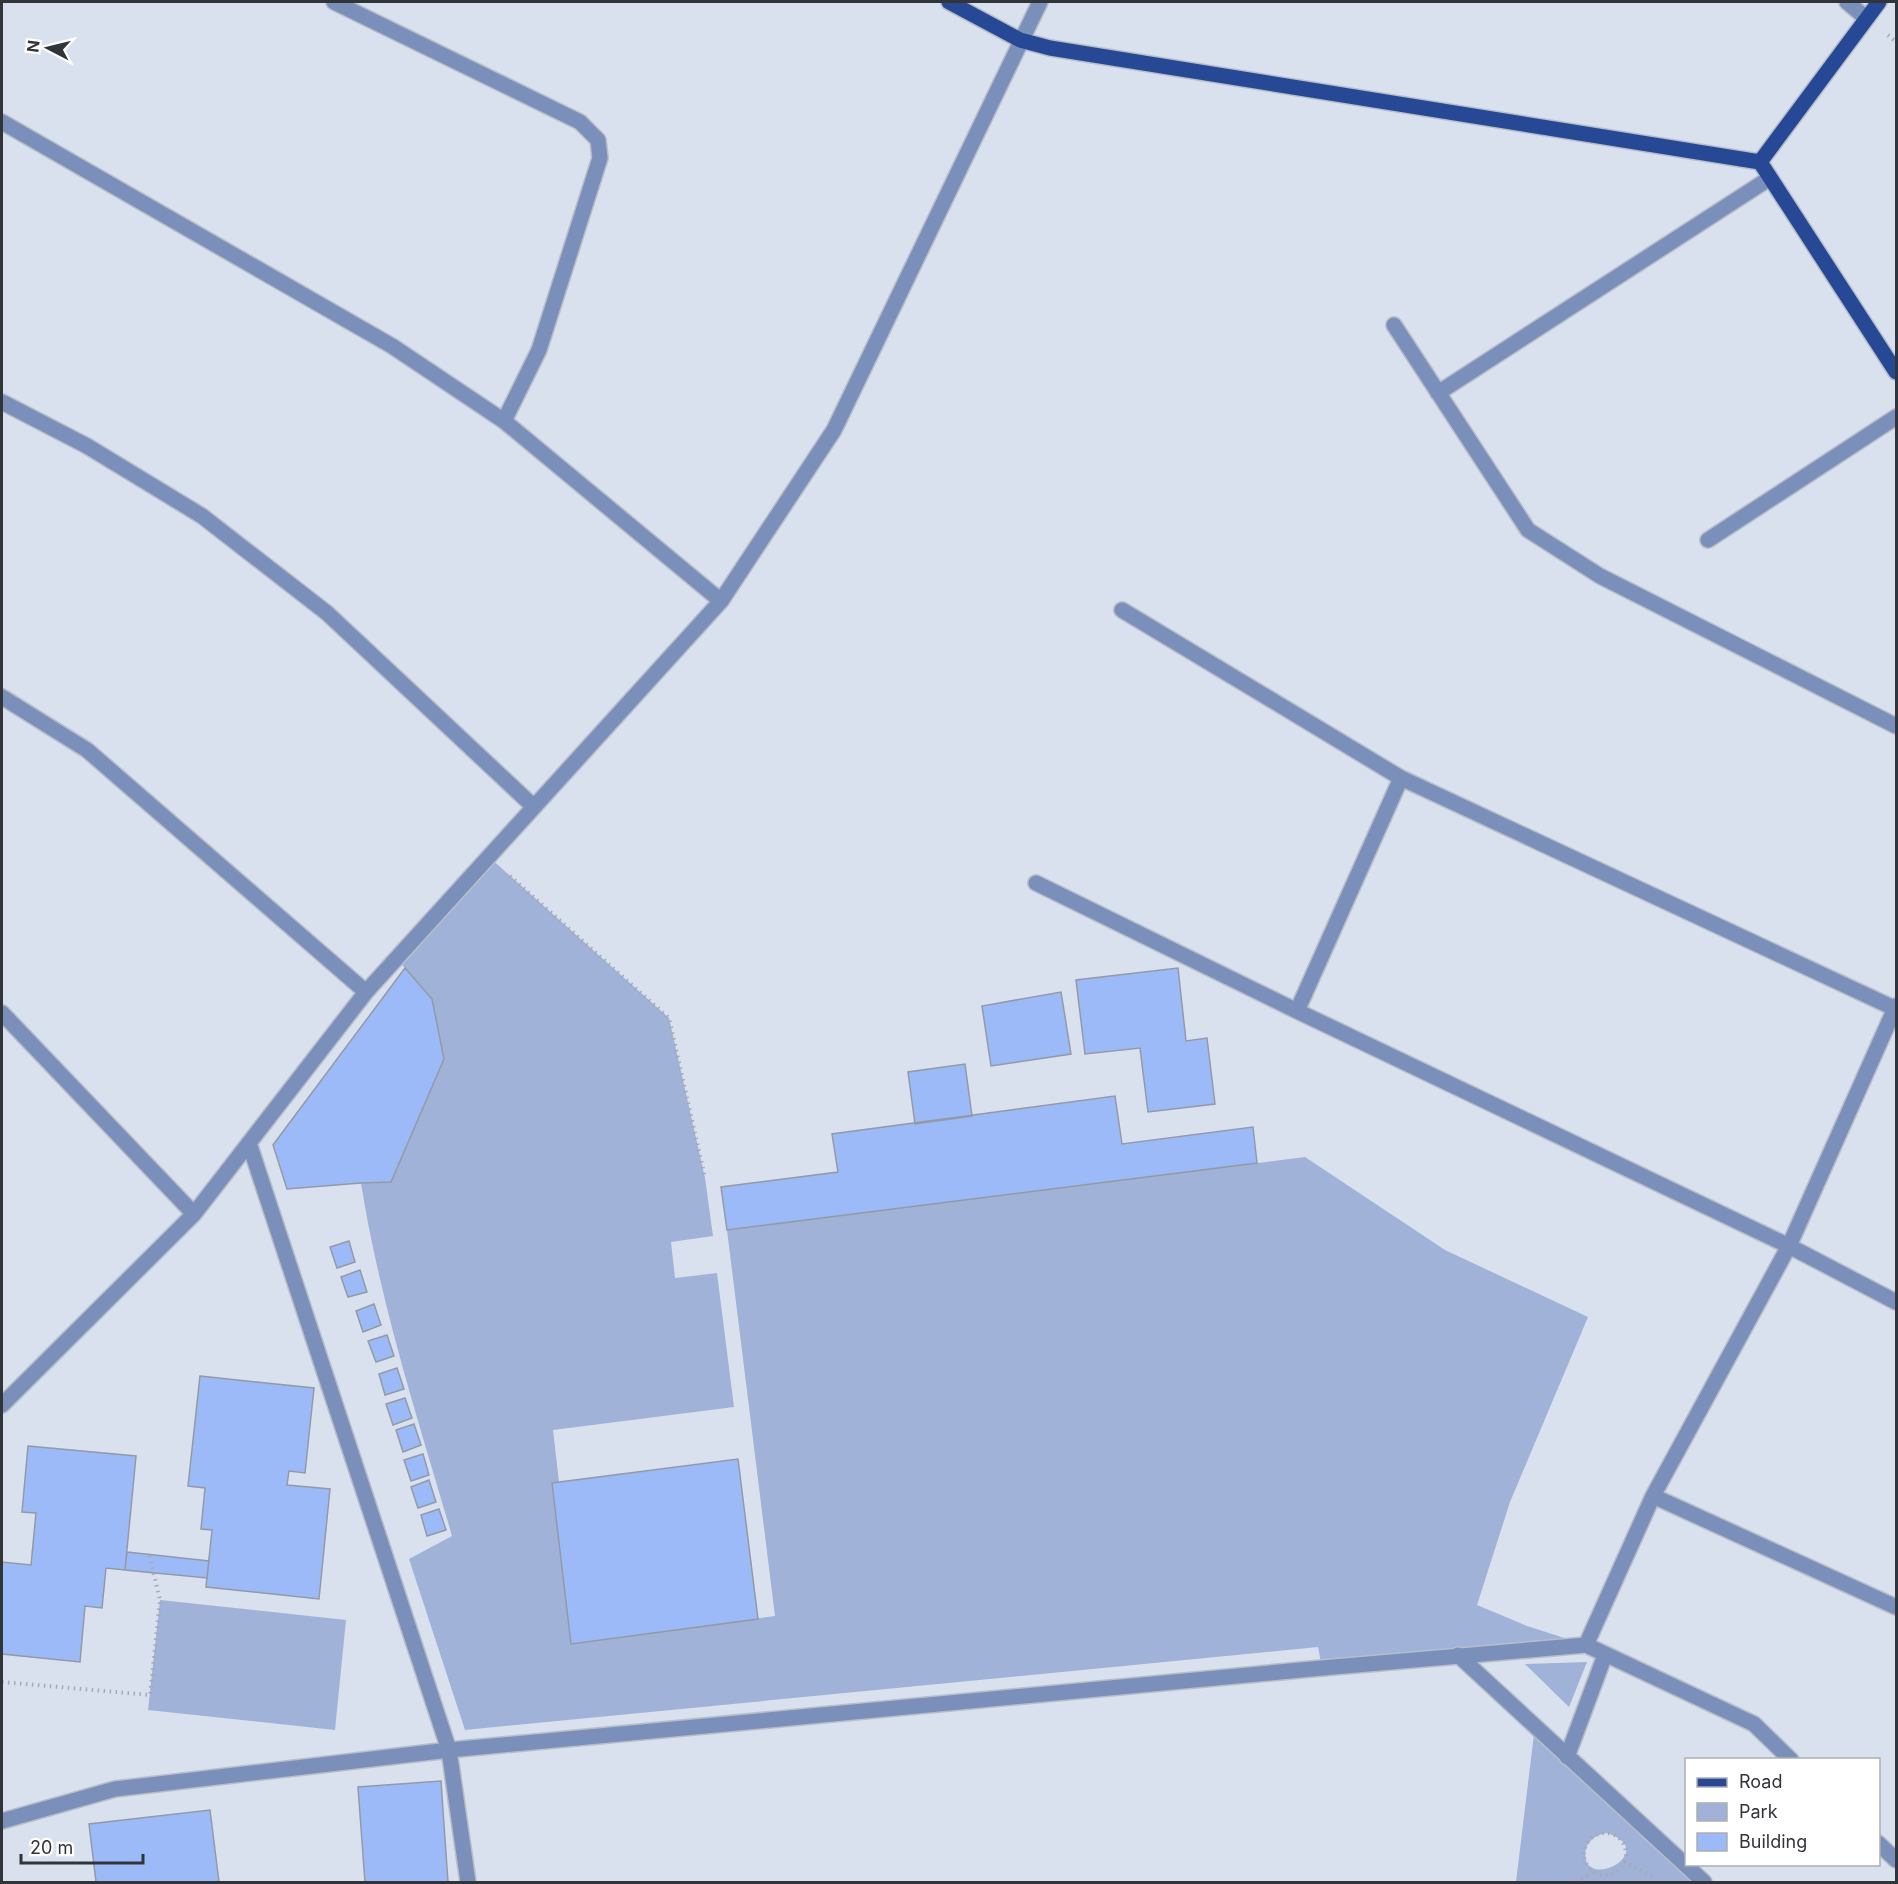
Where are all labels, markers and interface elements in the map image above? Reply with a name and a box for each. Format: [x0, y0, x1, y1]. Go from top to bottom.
north arrow [18, 18, 78, 78]
text: N [22, 39, 44, 53]
legend [1685, 1758, 1880, 1866]
text: Road [1739, 1771, 1782, 1792]
text: Park [1739, 1801, 1778, 1822]
scale bar [21, 1827, 142, 1865]
text: Building [1739, 1831, 1807, 1852]
text: 20 m [30, 1837, 73, 1858]

